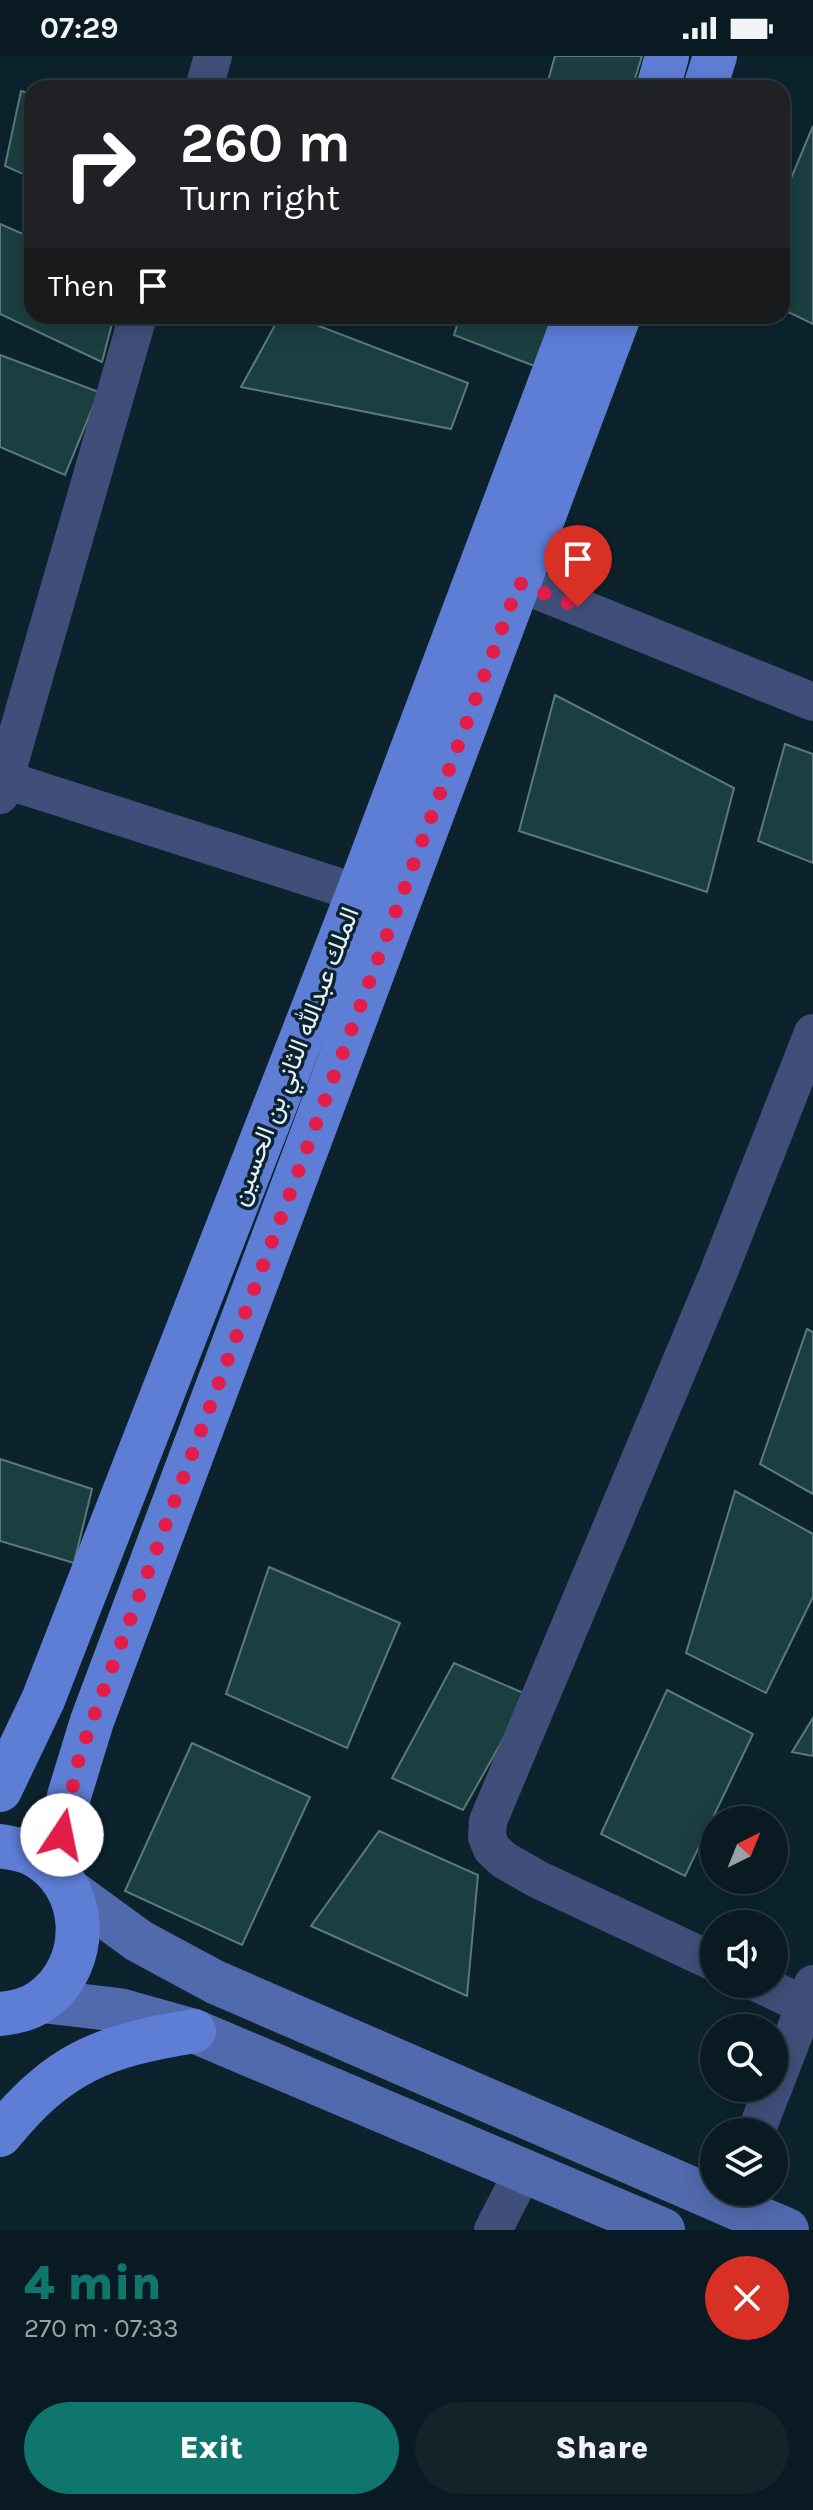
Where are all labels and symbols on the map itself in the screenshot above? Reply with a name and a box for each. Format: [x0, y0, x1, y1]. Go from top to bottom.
pin [544, 525, 612, 607]
street label: الملك عبدالله الثاني بن الحسين [223, 902, 370, 1212]
position arrow [20, 1793, 104, 1877]
north arrow [700, 1806, 788, 1894]

